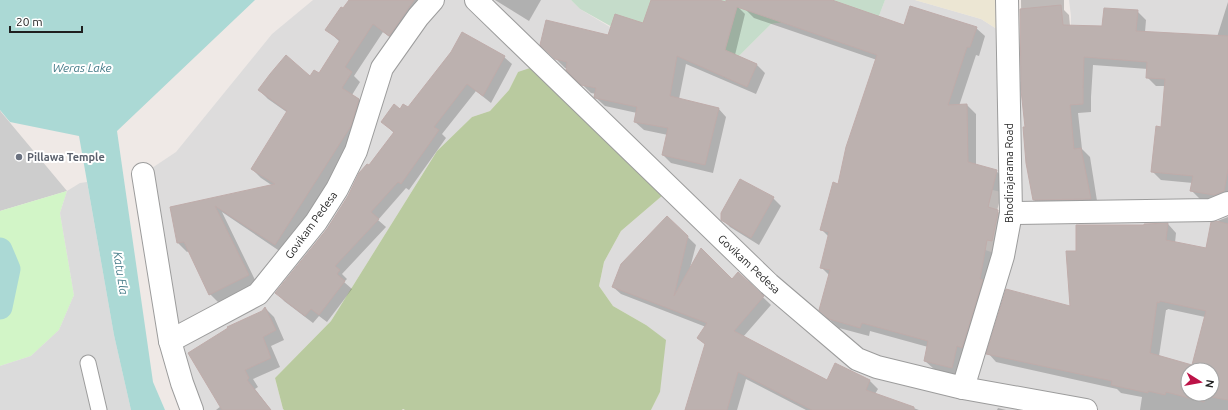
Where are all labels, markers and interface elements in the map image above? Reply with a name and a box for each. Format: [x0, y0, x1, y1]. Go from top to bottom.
scale bar [10, 8, 82, 34]
text: 20 m [16, 15, 43, 28]
water label: Weras Lake [52, 61, 112, 74]
street label: Bhodirajarama Road [1003, 123, 1015, 223]
place label: Pillawa Temple [27, 151, 105, 163]
marker: Pillawa Temple [14, 152, 24, 162]
street label: Govikam Pedesa [283, 189, 339, 261]
street label: Govikam Pedesa [716, 232, 782, 296]
water label: Katu Ela [111, 250, 131, 296]
north arrow [1180, 362, 1220, 402]
text: N [1203, 379, 1216, 389]

